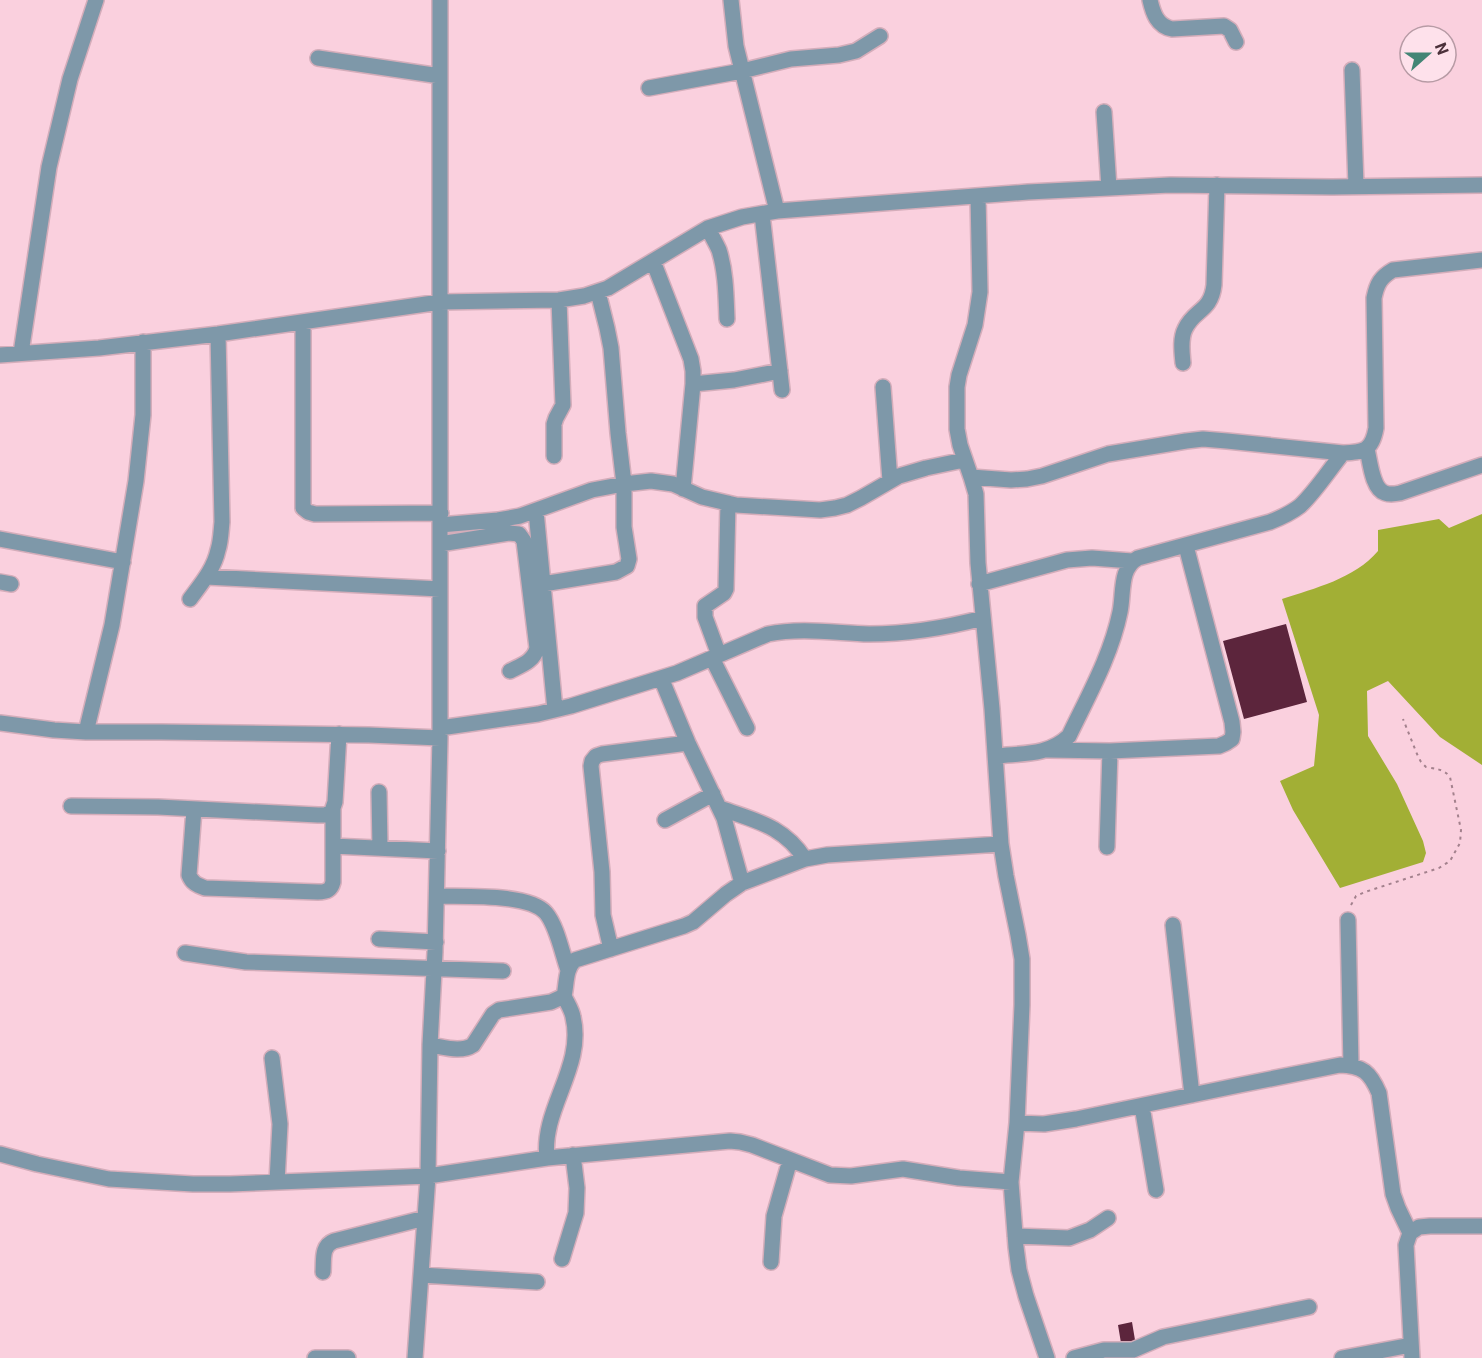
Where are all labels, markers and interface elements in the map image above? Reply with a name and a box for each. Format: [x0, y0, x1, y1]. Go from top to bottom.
north arrow [1398, 24, 1458, 84]
text: N [1431, 40, 1452, 57]

